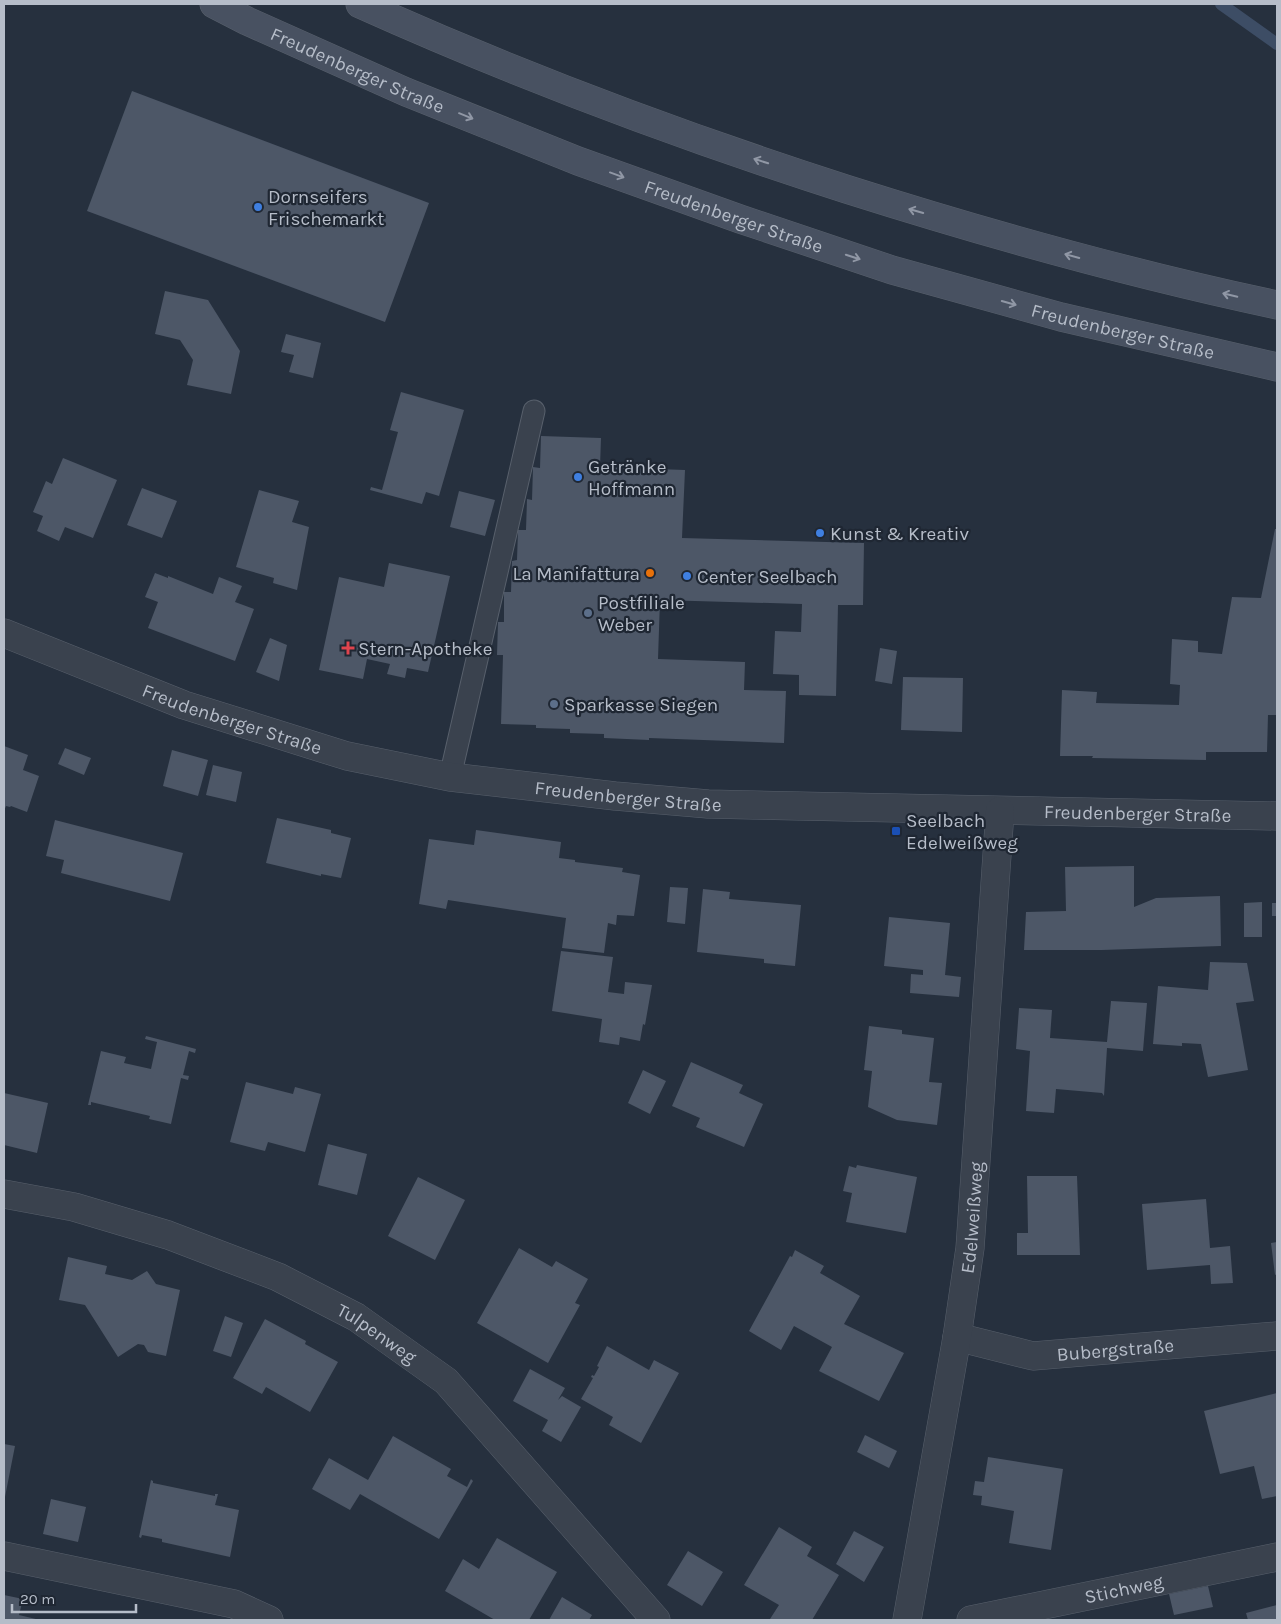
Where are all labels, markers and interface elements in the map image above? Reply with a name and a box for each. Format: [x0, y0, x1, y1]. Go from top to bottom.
street label: Freudenberger Straße [267, 23, 447, 118]
one-way arrow [458, 112, 473, 122]
one-way arrow [753, 156, 769, 166]
one-way arrow [609, 171, 624, 180]
street label: Freudenberger Straße [641, 176, 826, 258]
place label: Dornseifers Frischemarkt [268, 186, 384, 230]
marker: Dornseifers Frischemarkt [252, 201, 264, 213]
one-way arrow [908, 205, 924, 215]
one-way arrow [1064, 251, 1080, 260]
one-way arrow [845, 253, 861, 262]
one-way arrow [1222, 290, 1238, 299]
one-way arrow [1001, 298, 1017, 308]
street label: Freudenberger Straße [1029, 299, 1217, 364]
place label: Getränke Hoffmann [588, 456, 675, 500]
marker: Getränke Hoffmann [572, 471, 584, 483]
place label: Kunst & Kreativ [830, 523, 969, 545]
marker: Kunst & Kreativ [814, 527, 826, 539]
place label: La Manifattura [512, 563, 640, 585]
place label: Center Seelbach [697, 566, 837, 588]
marker: La Manifattura [644, 567, 656, 579]
marker: Center Seelbach [681, 570, 693, 582]
place label: Postfiliale Weber [598, 592, 685, 636]
marker: Postfiliale Weber [582, 607, 594, 619]
place label: Stern-Apotheke [358, 638, 493, 660]
marker: Stern-Apotheke [342, 642, 354, 654]
street label: Freudenberger Straße [139, 680, 324, 759]
place label: Sparkasse Siegen [564, 694, 718, 716]
marker: Sparkasse Siegen [548, 698, 560, 710]
street label: Freudenberger Straße [534, 777, 722, 816]
street label: Freudenberger Straße [1044, 801, 1232, 827]
place label: Seelbach Edelweißweg [906, 810, 1018, 854]
marker: Seelbach Edelweißweg [890, 825, 902, 837]
street label: Edelweißweg [956, 1160, 988, 1275]
street label: Tulpenweg [333, 1299, 421, 1369]
street label: Bubergstraße [1056, 1334, 1175, 1366]
street label: Stichweg [1083, 1571, 1166, 1608]
scale bar [12, 1582, 136, 1614]
text: 20 m [20, 1590, 55, 1608]

